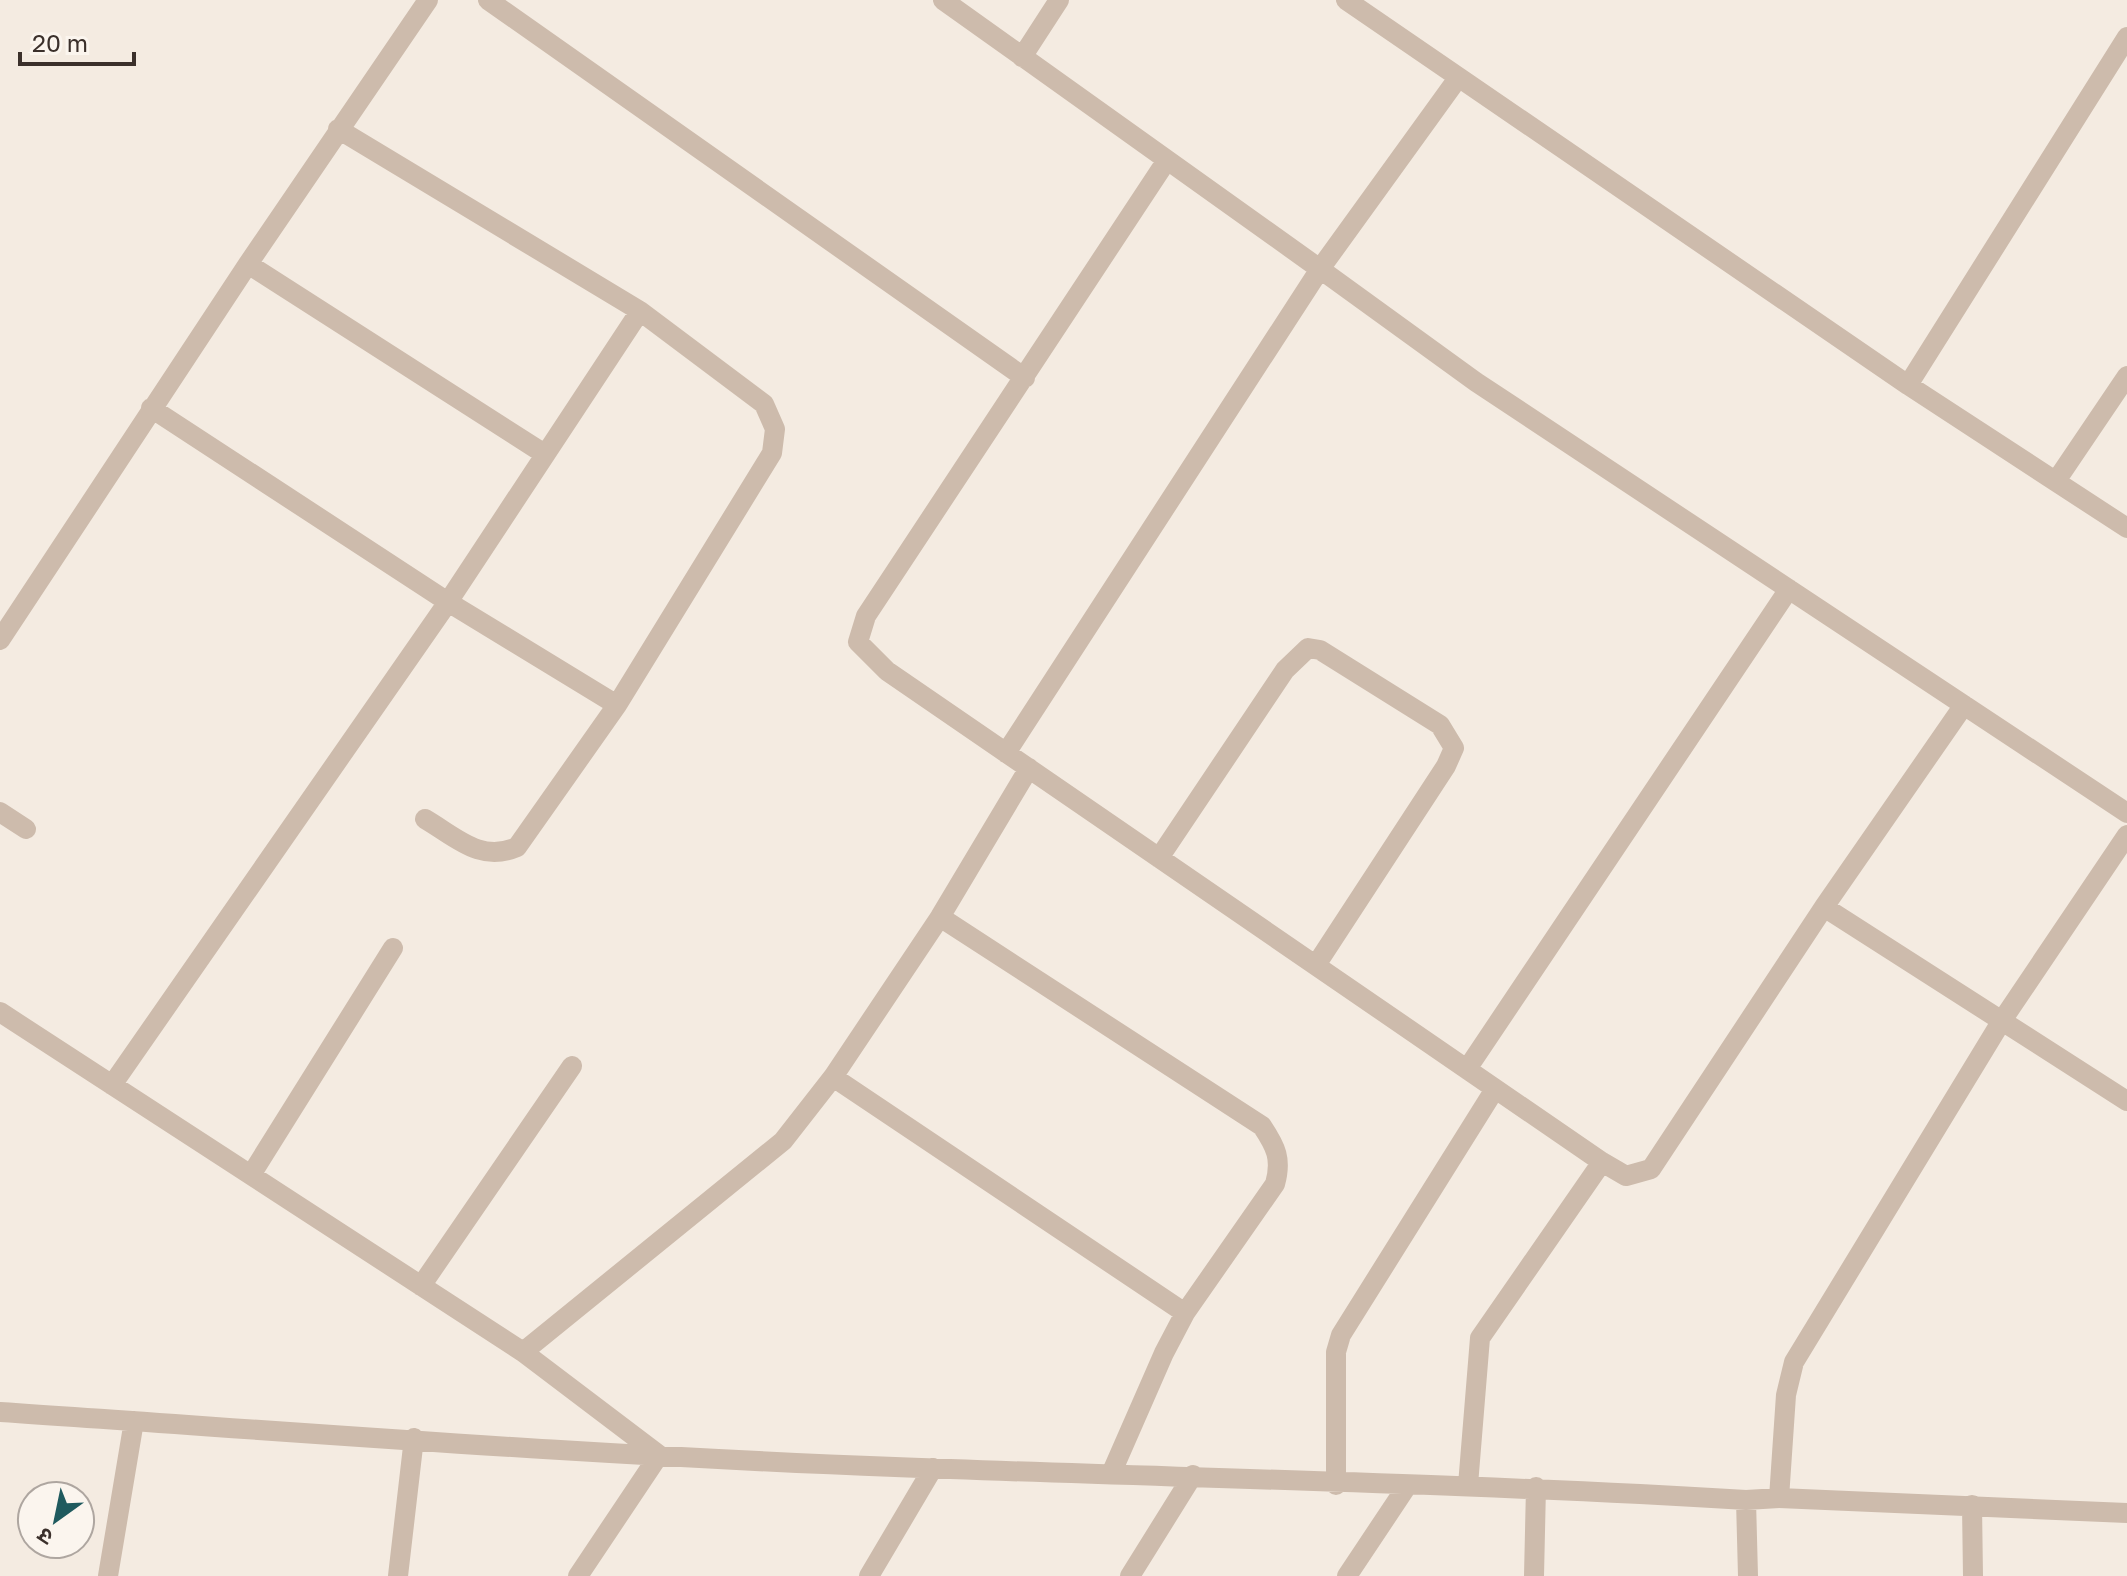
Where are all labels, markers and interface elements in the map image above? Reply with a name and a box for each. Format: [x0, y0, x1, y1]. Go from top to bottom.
scale bar [20, 16, 134, 66]
text: 20 m [32, 28, 88, 57]
north arrow [16, 1480, 96, 1560]
text: उ [31, 1522, 58, 1552]

